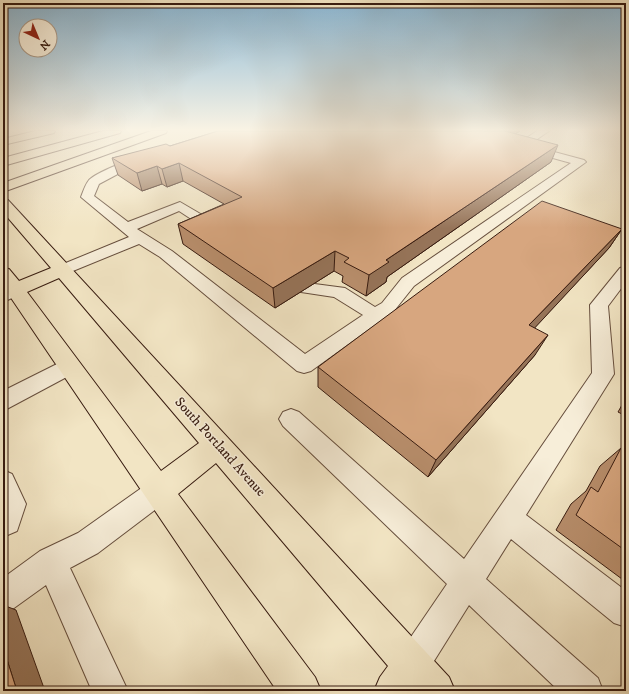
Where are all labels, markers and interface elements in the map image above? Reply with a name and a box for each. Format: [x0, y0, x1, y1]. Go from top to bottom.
north arrow [18, 18, 58, 58]
text: N [36, 36, 52, 53]
street label: South Portland Avenue [171, 393, 270, 501]

